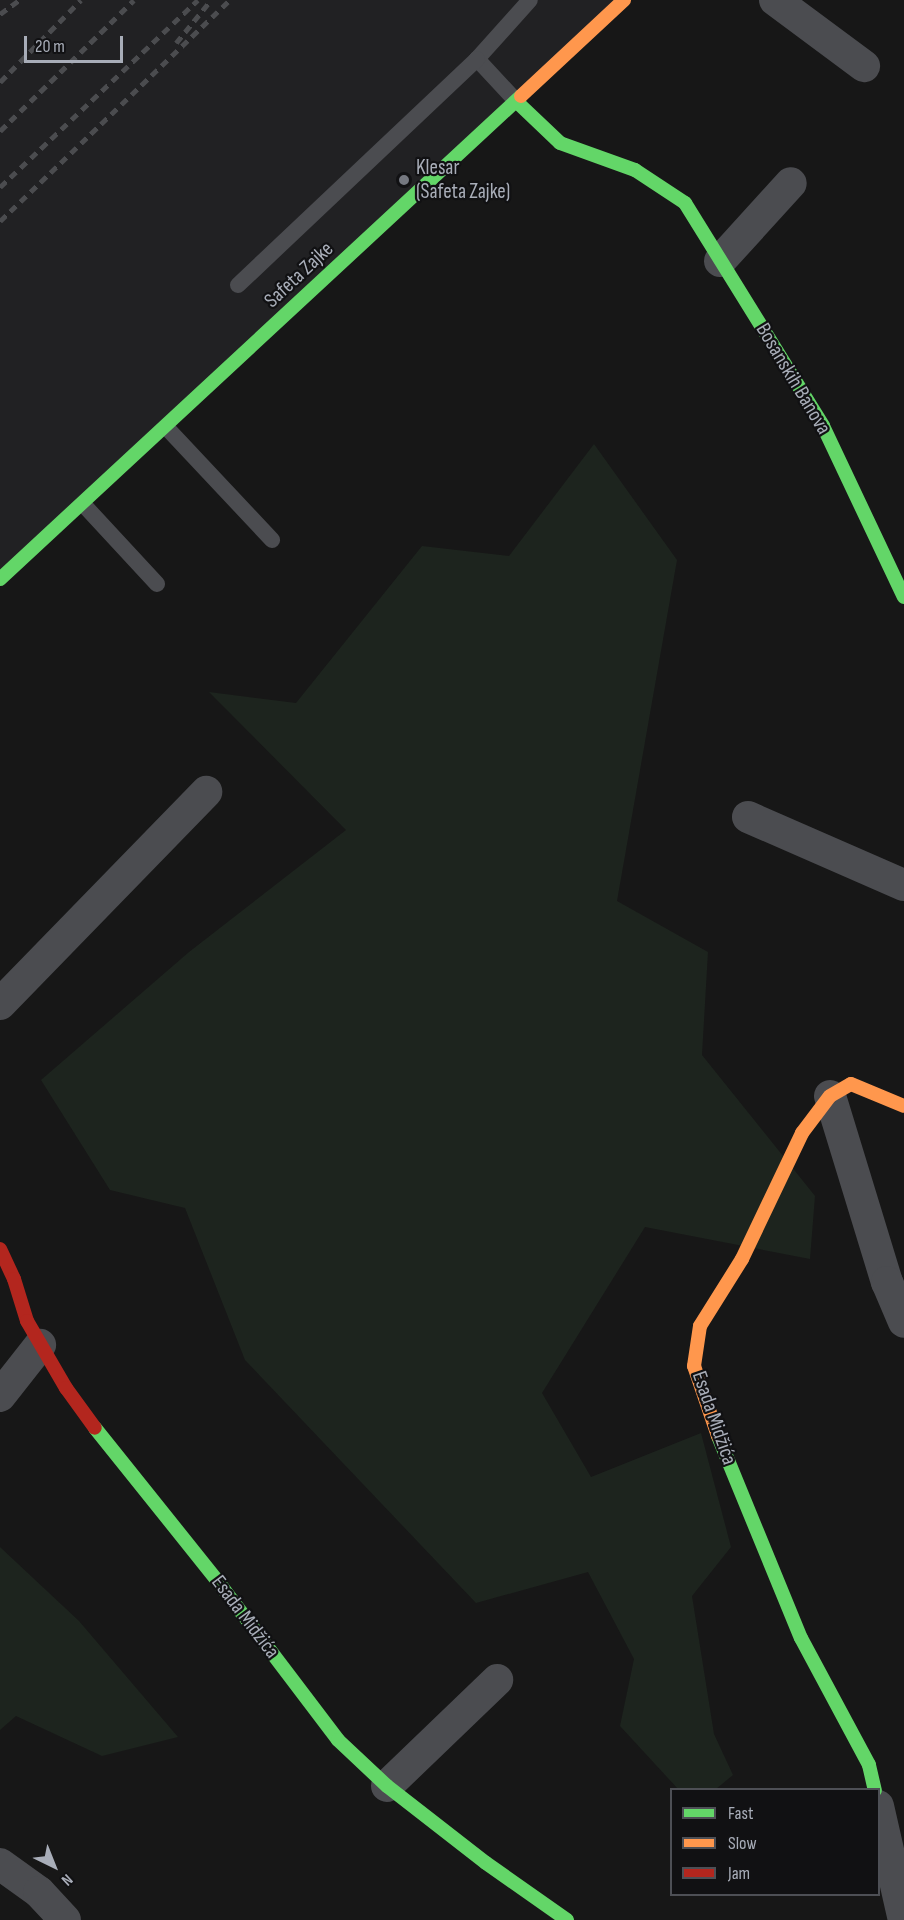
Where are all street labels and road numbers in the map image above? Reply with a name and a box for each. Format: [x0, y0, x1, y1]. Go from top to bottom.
street label: Safeta Zajke [259, 237, 339, 313]
street label: Bosanskih Banova [750, 319, 836, 439]
street label: Esada Midžića [686, 1368, 742, 1468]
street label: Esada Midžića [206, 1571, 284, 1663]

